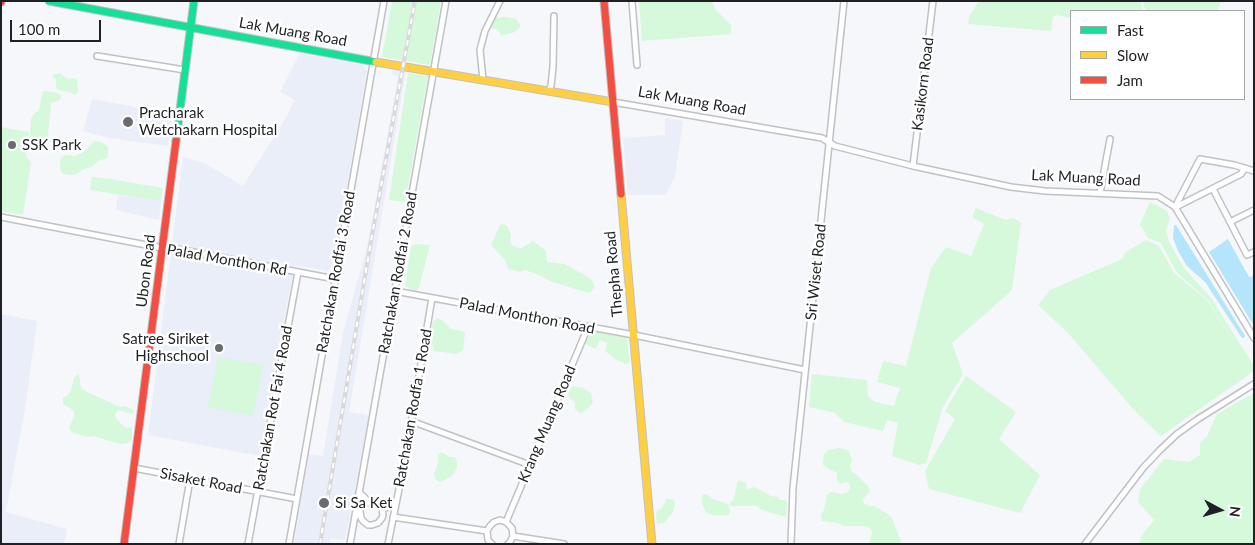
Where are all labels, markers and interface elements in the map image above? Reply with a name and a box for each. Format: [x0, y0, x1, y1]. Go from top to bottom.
scale bar [12, 10, 104, 42]
legend [1070, 10, 1245, 100]
street label: Lak Muang Road [238, 14, 348, 50]
text: 100 m [18, 20, 60, 38]
text: Fast [1117, 21, 1144, 39]
street label: Kasikorn Road [908, 36, 938, 132]
text: Slow [1117, 46, 1149, 64]
text: Jam [1117, 71, 1143, 89]
street label: Lak Muang Road [637, 83, 747, 119]
place label: Pracharak Wetchakarn Hospital [139, 104, 277, 139]
marker: Pracharak Wetchakarn Hospital [121, 115, 135, 129]
place label: SSK Park [22, 136, 81, 154]
marker: SSK Park [6, 139, 18, 151]
street label: Lak Muang Road [1031, 166, 1141, 190]
street label: Ratchakan Rodfai 3 Road [313, 190, 359, 354]
street label: Ratchakan Rodfai 2 Road [375, 191, 421, 355]
street label: Sri Wiset Road [802, 223, 830, 321]
street label: Thepha Road [601, 230, 627, 318]
street label: Ubon Road [133, 234, 159, 308]
street label: Palad Monthon Rd [165, 241, 289, 279]
street label: Palad Monthon Road [458, 294, 596, 338]
street label: Ratchakan Rot Fai 4 Road [250, 324, 296, 492]
street label: Ratchakan Rodfa 1 Road [390, 327, 436, 489]
place label: Satree Siriket Highschool [122, 330, 209, 365]
marker: Satree Siriket Highschool [213, 342, 225, 354]
street label: Krang Muang Road [514, 363, 580, 485]
street label: Sisaket Road [158, 464, 244, 498]
north arrow [1195, 485, 1245, 535]
place label: Si Sa Ket [335, 494, 392, 512]
marker: Si Sa Ket [317, 496, 331, 510]
text: N [1226, 505, 1244, 518]

